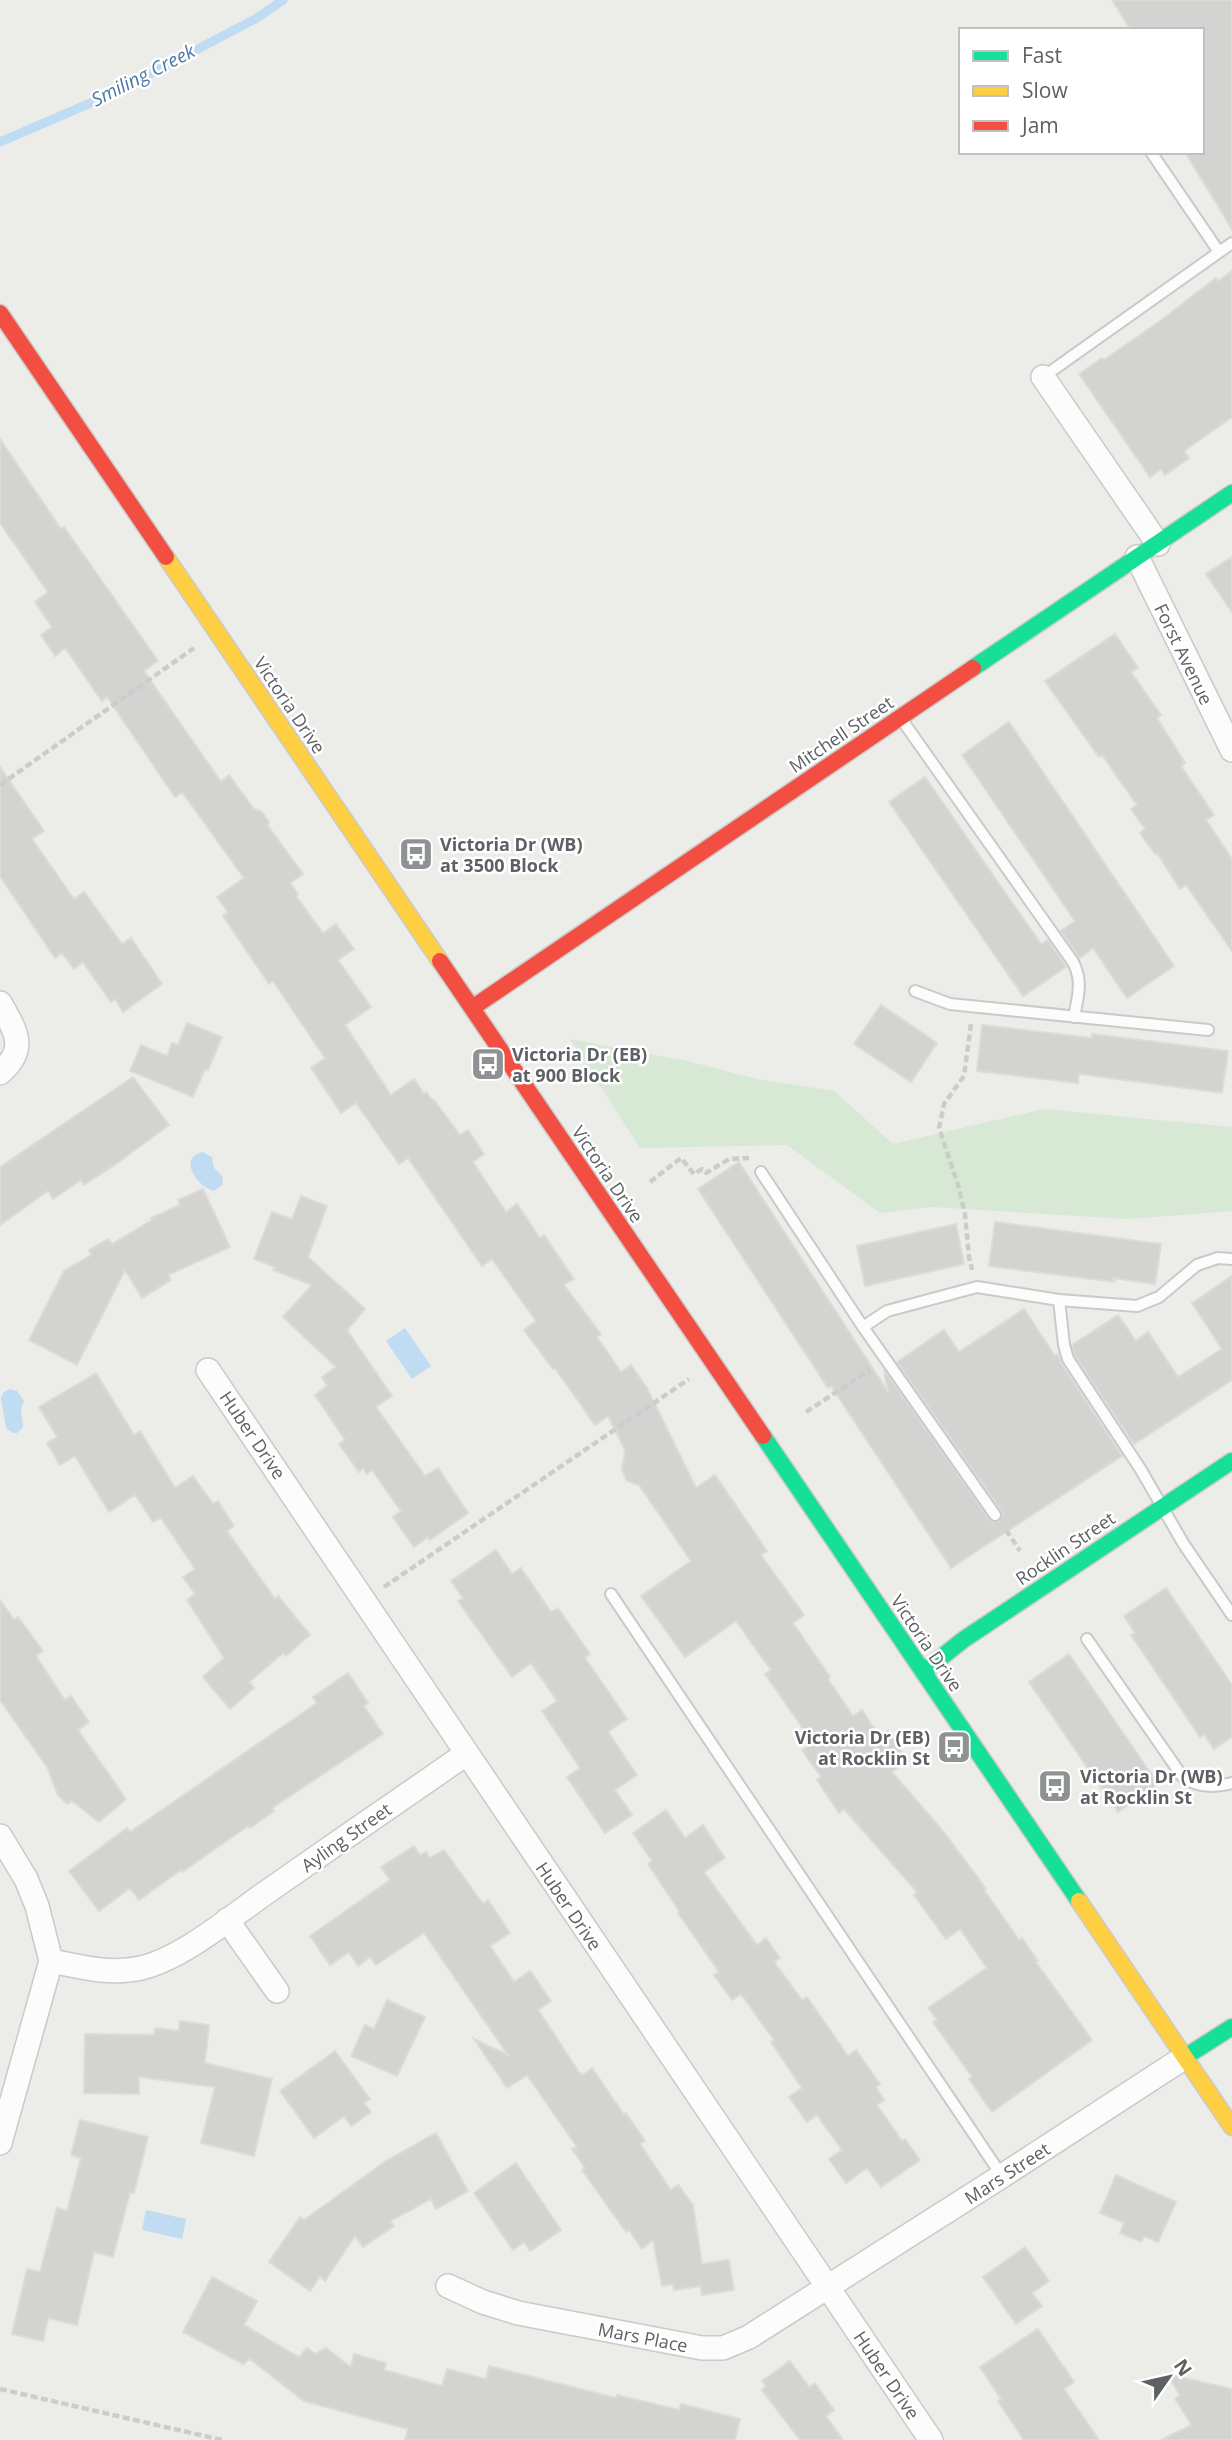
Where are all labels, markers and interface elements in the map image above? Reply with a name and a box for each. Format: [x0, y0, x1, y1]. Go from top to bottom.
legend [959, 28, 1204, 154]
water label: Smiling Creek [87, 37, 200, 112]
text: Fast [1022, 41, 1062, 69]
text: Slow [1022, 76, 1068, 104]
text: Jam [1020, 111, 1059, 139]
street label: Forst Avenue [1149, 599, 1219, 709]
street label: Victoria Drive [249, 652, 331, 758]
street label: Mitchell Street [784, 690, 898, 778]
place label: Victoria Dr (WB) at 3500 Block [440, 832, 583, 877]
bus stop icon: Victoria Dr (WB) at 3500 Block [397, 835, 435, 873]
place label: Victoria Dr (EB) at 900 Block [512, 1042, 647, 1087]
bus stop icon: Victoria Dr (EB) at 900 Block [469, 1045, 507, 1083]
street label: Victoria Drive [567, 1121, 649, 1227]
street label: Huber Drive [215, 1386, 291, 1484]
street label: Rocklin Street [1011, 1506, 1119, 1590]
street label: Victoria Drive [886, 1590, 968, 1696]
place label: Victoria Dr (EB) at Rocklin St [795, 1725, 930, 1770]
bus stop icon: Victoria Dr (EB) at Rocklin St [935, 1728, 973, 1766]
place label: Victoria Dr (WB) at Rocklin St [1080, 1764, 1223, 1809]
bus stop icon: Victoria Dr (WB) at Rocklin St [1036, 1767, 1074, 1805]
street label: Ayling Street [296, 1797, 396, 1877]
street label: Huber Drive [531, 1857, 607, 1955]
street label: Mars Street [960, 2136, 1054, 2210]
street label: Mars Place [596, 2317, 690, 2357]
street label: Huber Drive [849, 2326, 925, 2424]
north arrow [1134, 2342, 1204, 2412]
text: N [1168, 2354, 1198, 2381]

